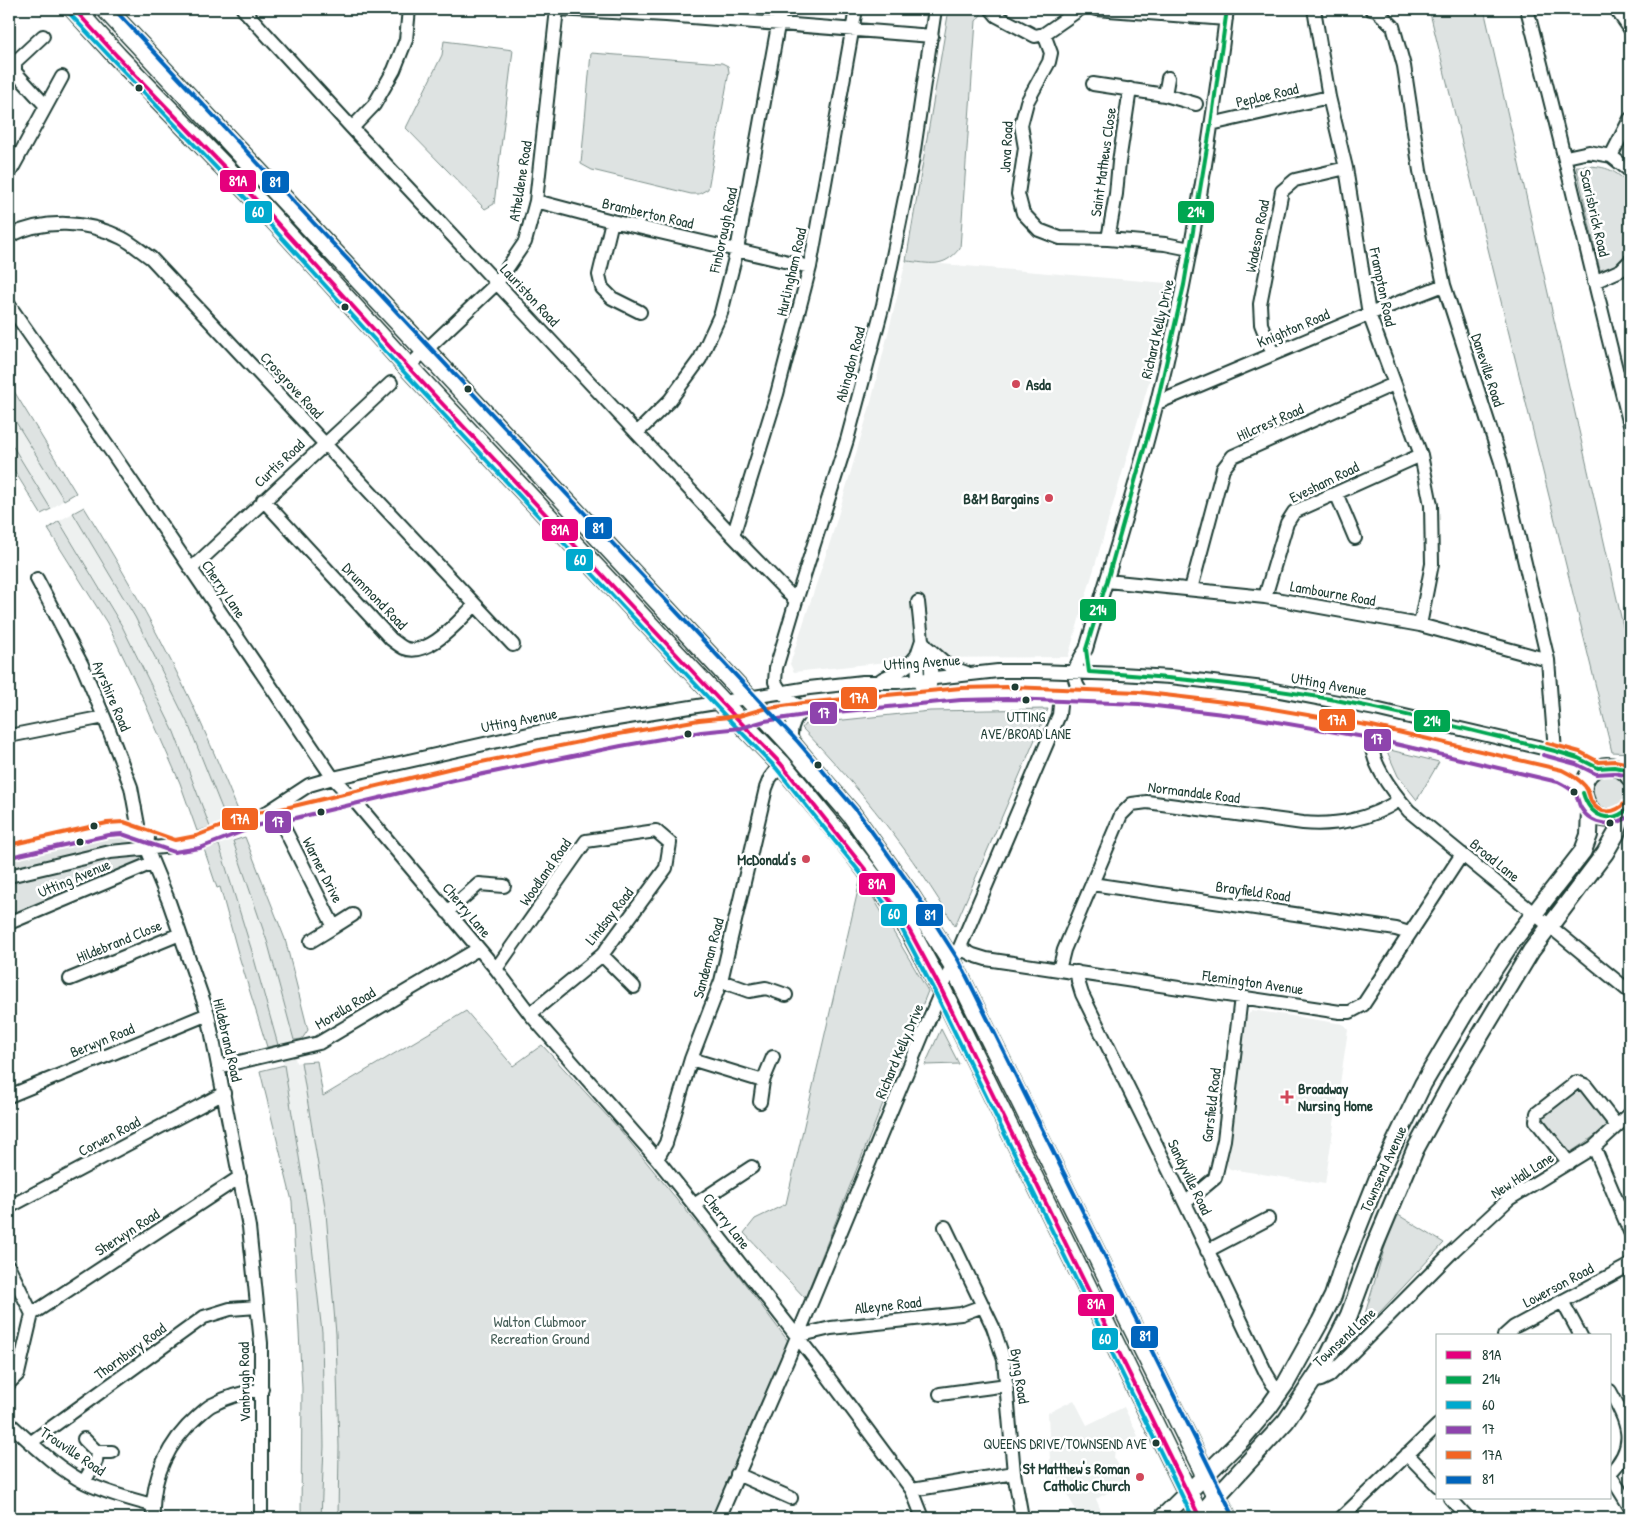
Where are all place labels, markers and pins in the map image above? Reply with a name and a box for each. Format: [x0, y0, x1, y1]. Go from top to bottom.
unlabelled marker [134, 83, 144, 93]
unlabelled marker [340, 302, 350, 312]
place label: Asda [1026, 374, 1051, 395]
marker: Asda [1010, 378, 1022, 390]
unlabelled marker [463, 384, 473, 394]
place label: B&M Bargains [963, 488, 1039, 510]
marker: B&M Bargains [1043, 492, 1055, 504]
unlabelled marker [1010, 682, 1020, 692]
marker: UTTING AVE/BROAD LANE [1021, 695, 1031, 705]
place label: UTTING AVE/BROAD LANE [981, 707, 1071, 743]
unlabelled marker [683, 729, 693, 739]
unlabelled marker [813, 760, 823, 770]
unlabelled marker [1569, 787, 1579, 797]
unlabelled marker [316, 807, 326, 817]
unlabelled marker [1605, 818, 1615, 828]
unlabelled marker [89, 821, 99, 831]
unlabelled marker [75, 837, 85, 847]
place label: McDonald's [737, 849, 796, 870]
marker: McDonald's [800, 853, 812, 865]
place label: Broadway Nursing Home [1298, 1078, 1373, 1117]
marker: Broadway Nursing Home [1280, 1090, 1294, 1104]
place label: QUEENS DRIVE/TOWNSEND AVE [983, 1434, 1147, 1453]
marker: QUEENS DRIVE/TOWNSEND AVE [1151, 1438, 1161, 1448]
place label: St Matthew's Roman Catholic Church [1023, 1458, 1131, 1496]
marker: St Matthew's Roman Catholic Church [1134, 1471, 1146, 1483]

